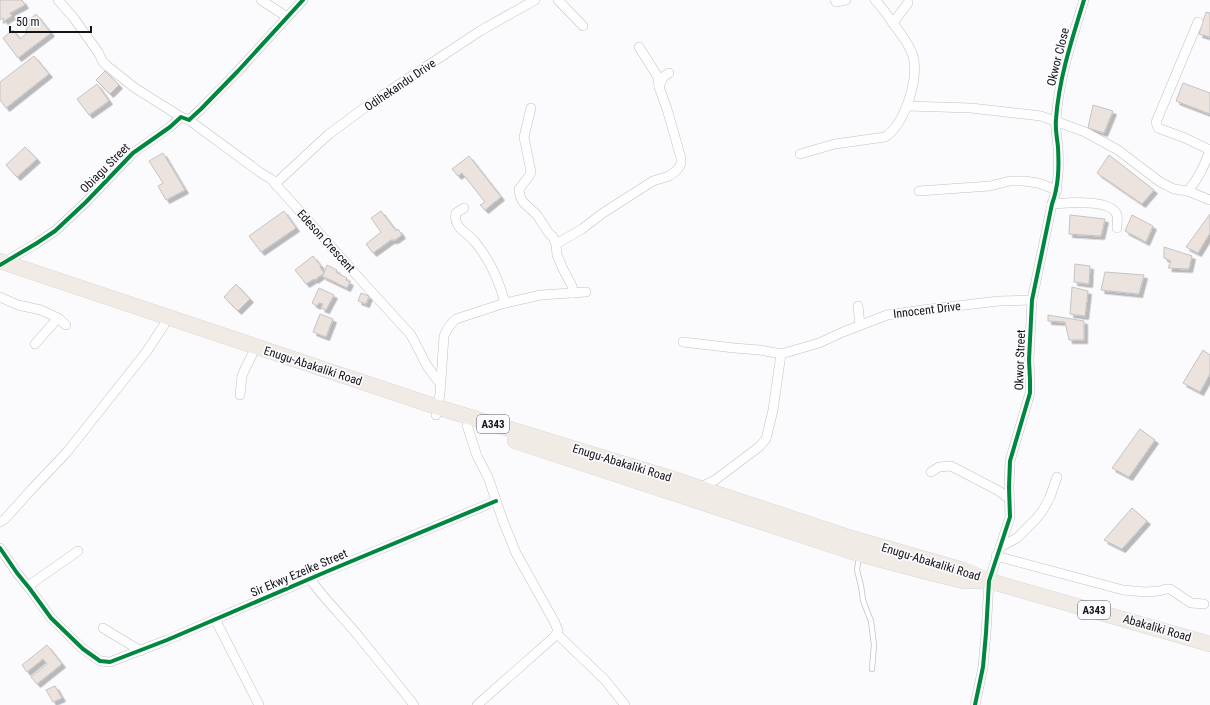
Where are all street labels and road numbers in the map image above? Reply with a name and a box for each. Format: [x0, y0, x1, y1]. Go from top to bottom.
street label: Okwor Close [1044, 26, 1072, 88]
street label: Odihekandu Drive [362, 56, 439, 114]
street label: Obiagu Street [77, 140, 133, 196]
street label: Edeson Crescent [294, 207, 358, 276]
street label: Innocent Drive [892, 299, 962, 321]
street label: Okwor Street [1012, 329, 1028, 391]
street label: Enugu-Abakaliki Road [262, 343, 364, 389]
road number: A343 [477, 415, 509, 433]
street label: Enugu-Abakaliki Road [571, 441, 673, 485]
street label: Enugu-Abakaliki Road [880, 540, 982, 584]
street label: Sir Ekwy Ezeike Street [249, 546, 350, 600]
road number: A343 [1078, 601, 1110, 619]
street label: Abakaliki Road [1121, 612, 1193, 644]

